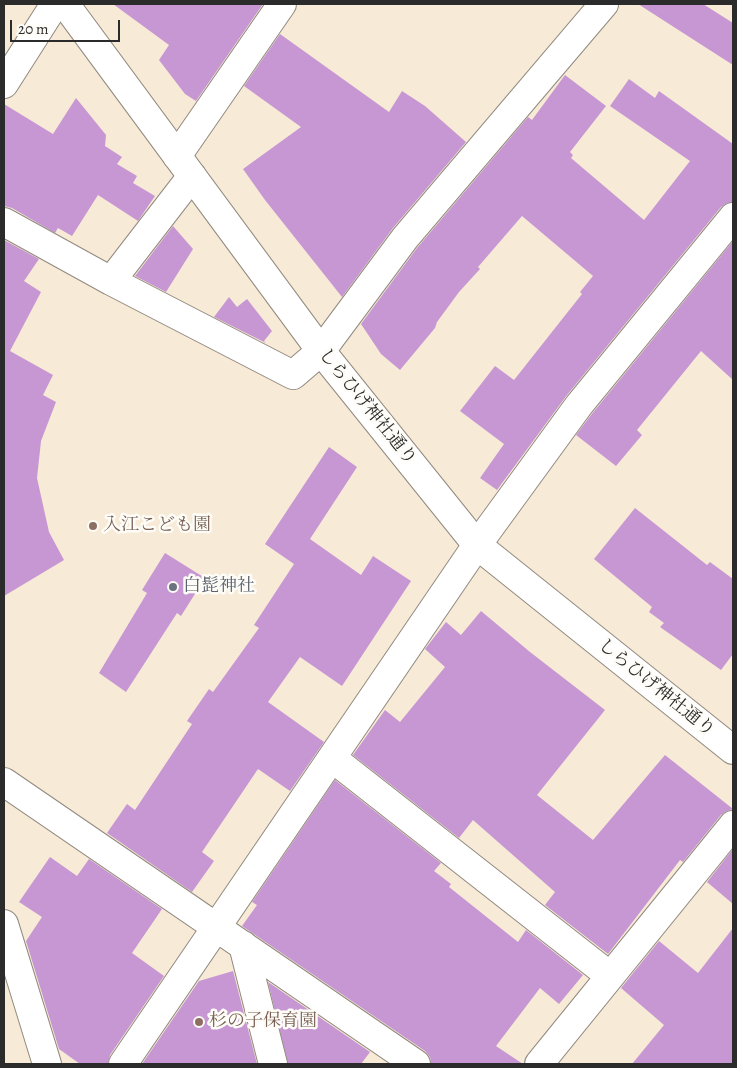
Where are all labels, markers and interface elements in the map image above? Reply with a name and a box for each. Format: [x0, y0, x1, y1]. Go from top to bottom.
scale bar [12, 10, 122, 42]
text: 20 m [18, 19, 49, 39]
street label: しらひげ神社通り [313, 344, 421, 470]
place label: 入江こども園 [103, 515, 211, 537]
marker: 入江こども園 [87, 520, 99, 532]
place label: 白髭神社 [183, 576, 255, 598]
marker: 白髭神社 [167, 581, 179, 593]
street label: しらひげ神社通り [593, 634, 719, 742]
place label: 杉の子保育園 [209, 1011, 317, 1033]
marker: 杉の子保育園 [193, 1016, 205, 1028]

